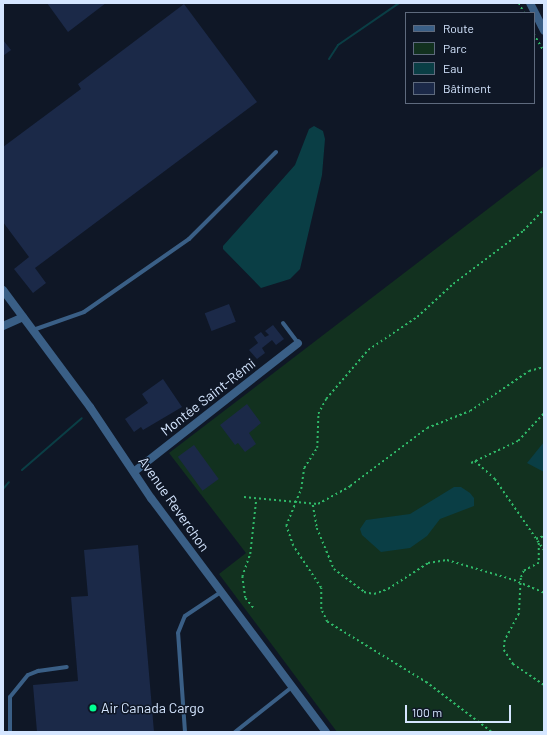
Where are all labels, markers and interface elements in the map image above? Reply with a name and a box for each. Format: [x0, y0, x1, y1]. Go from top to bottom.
legend [405, 12, 535, 104]
text: Route [443, 21, 474, 35]
text: Parc [443, 41, 467, 55]
text: Eau [443, 61, 463, 75]
text: Bâtiment [443, 81, 491, 95]
street label: Montée Saint-Rémi [157, 355, 259, 439]
street label: Avenue Reverchon [135, 453, 213, 555]
scale bar [407, 697, 513, 723]
place label: Air Canada Cargo [101, 700, 204, 716]
marker: Air Canada Cargo [88, 703, 98, 713]
text: 100 m [412, 705, 442, 719]

